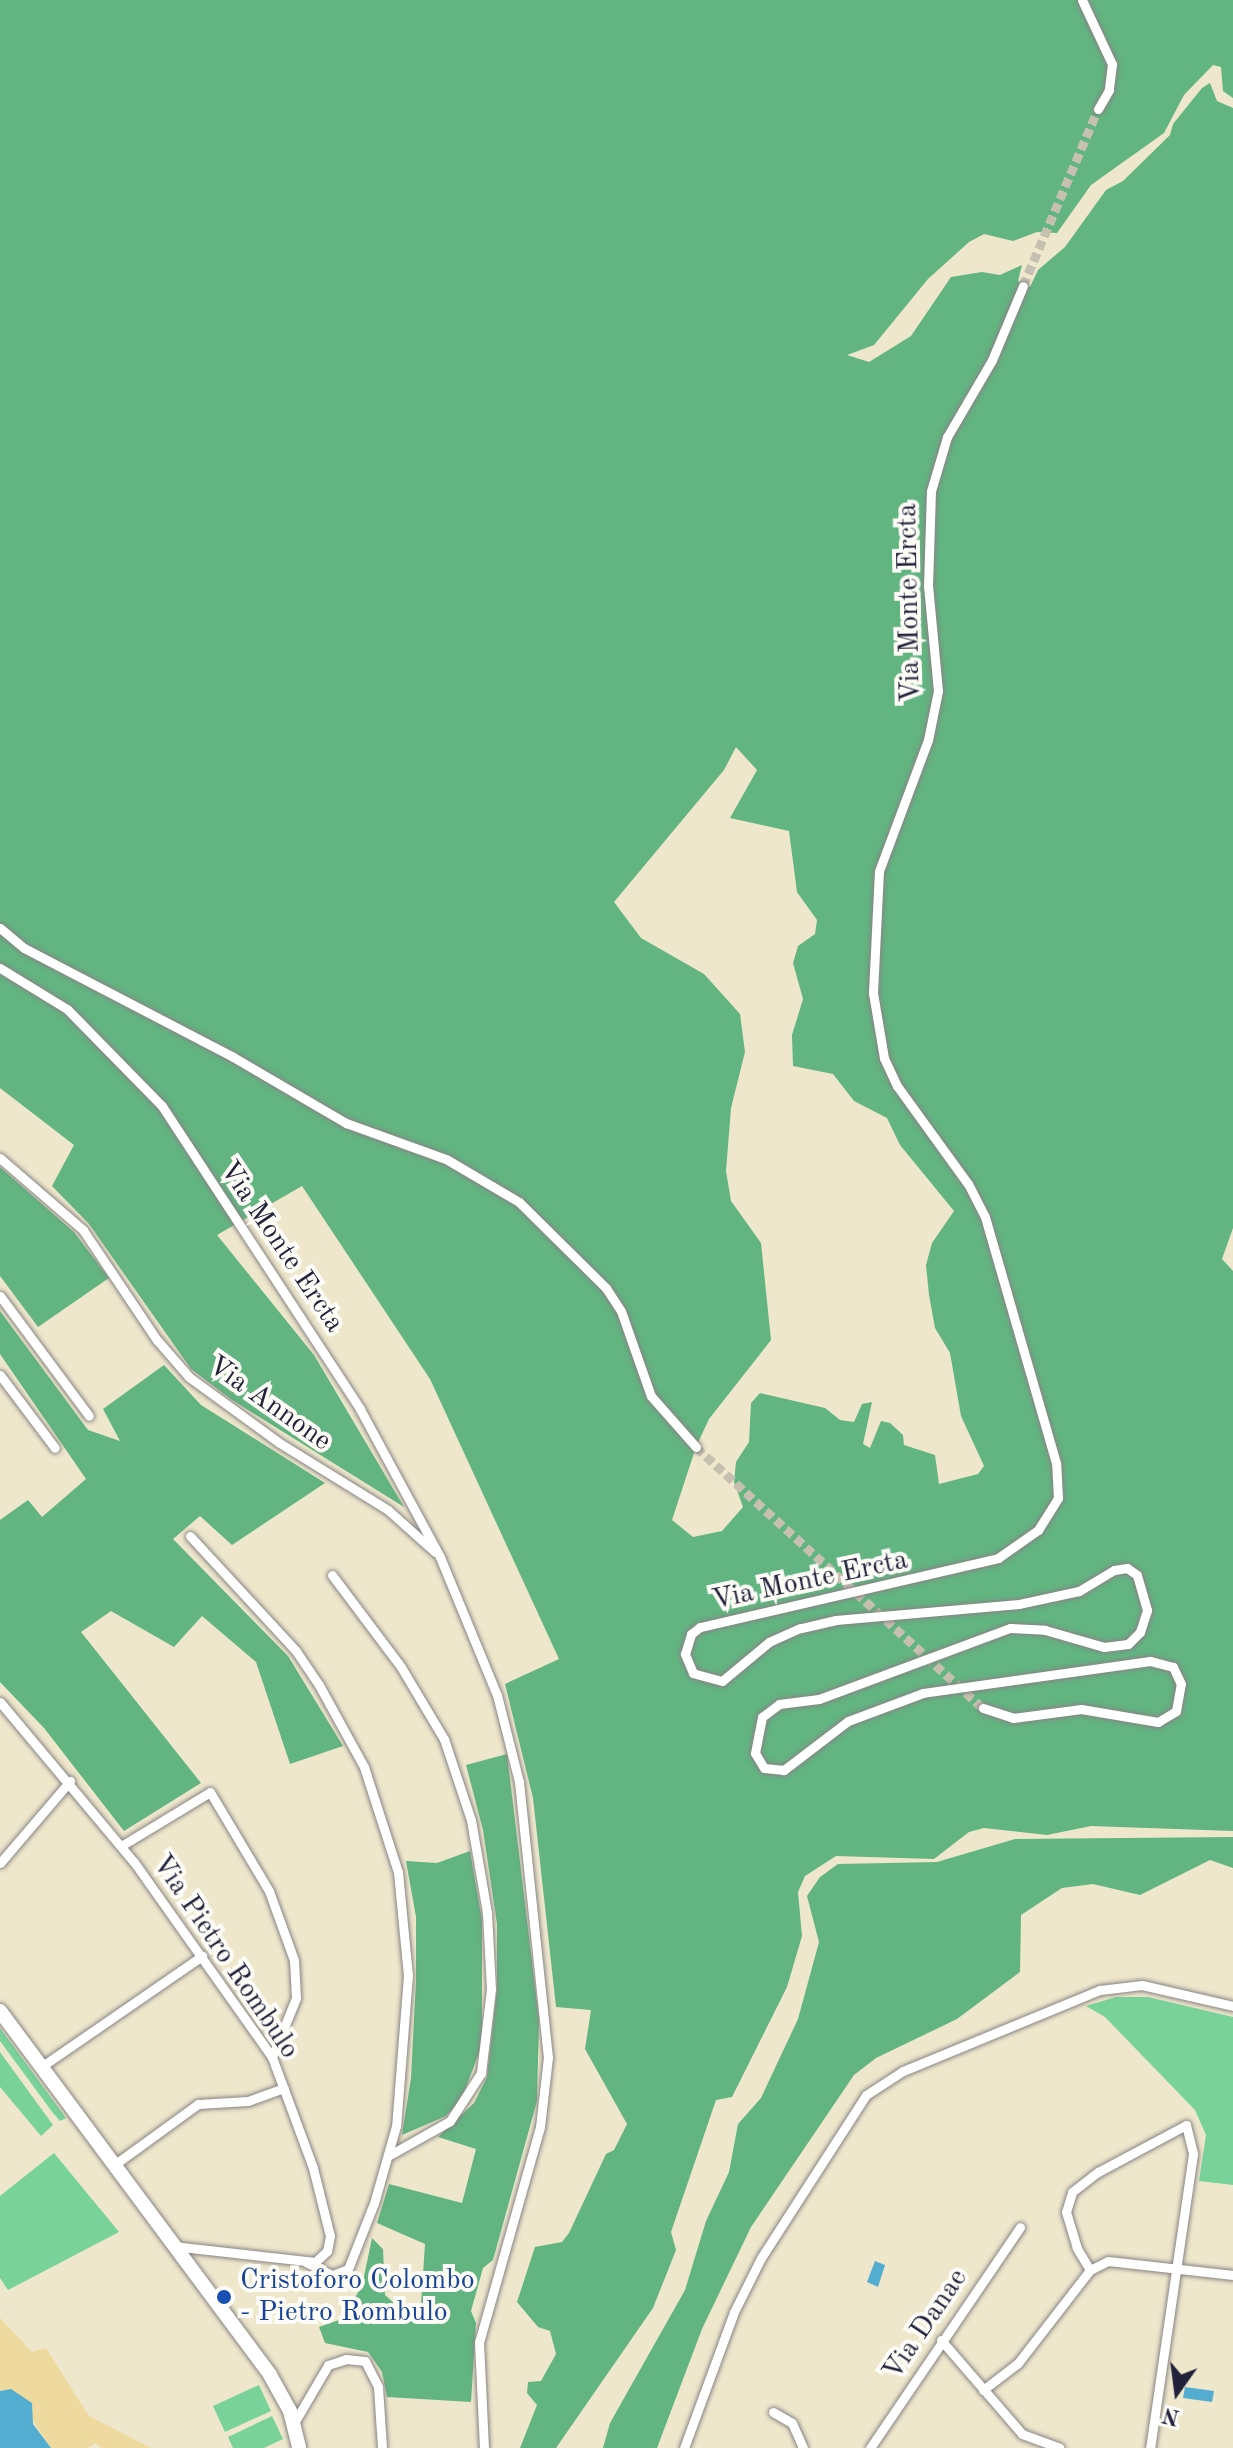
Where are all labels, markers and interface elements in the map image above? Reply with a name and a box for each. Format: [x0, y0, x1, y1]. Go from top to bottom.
street label: Via Monte Ercta [891, 503, 929, 703]
street label: Via Monte Ercta [211, 1155, 351, 1339]
street label: Via Annone [201, 1349, 337, 1459]
street label: Via Monte Ercta [709, 1544, 911, 1618]
street label: Via Pietro Rombulo [144, 1849, 306, 2065]
street label: Via Danae [877, 2263, 975, 2387]
place label: Cristoforo Colombo - Pietro Rombulo [240, 2264, 475, 2330]
marker: Cristoforo Colombo - Pietro Rombulo [215, 2288, 233, 2306]
north arrow [1137, 2352, 1217, 2432]
text: N [1160, 2403, 1182, 2428]

